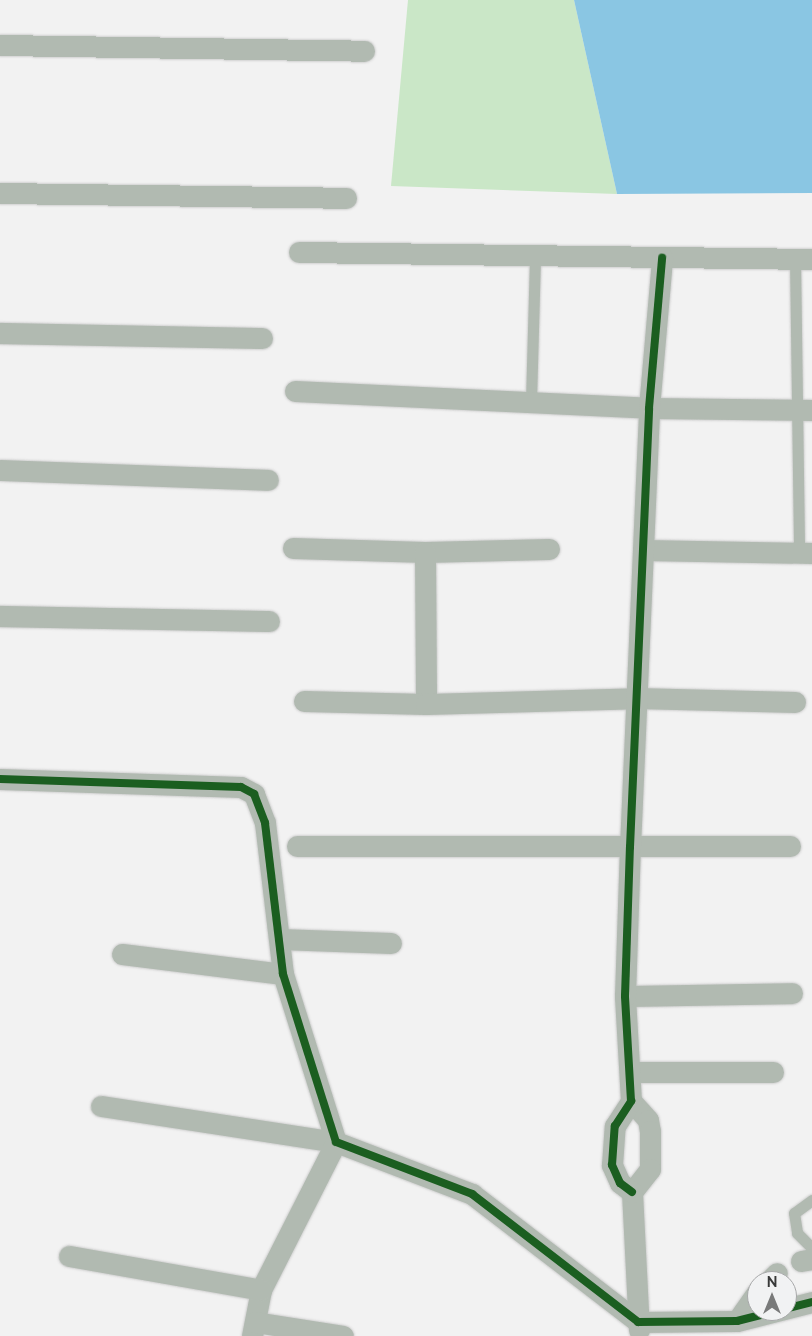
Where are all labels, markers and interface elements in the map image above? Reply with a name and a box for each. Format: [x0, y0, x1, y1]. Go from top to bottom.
north arrow [747, 1271, 797, 1321]
text: N [767, 1274, 777, 1290]

